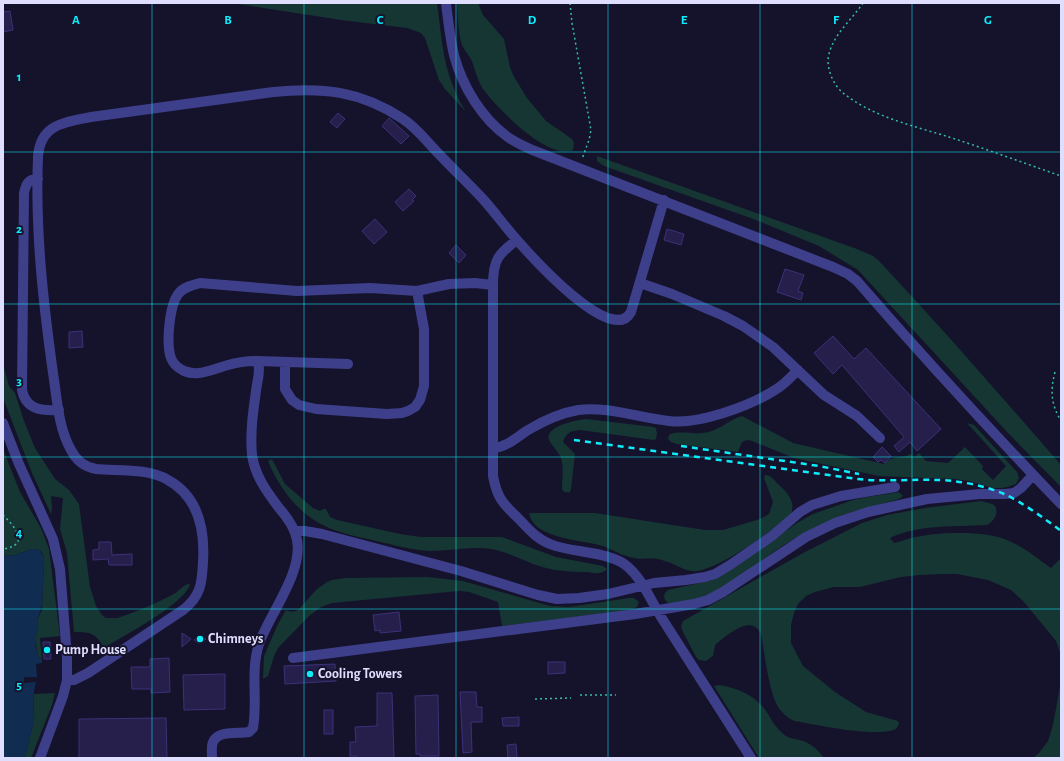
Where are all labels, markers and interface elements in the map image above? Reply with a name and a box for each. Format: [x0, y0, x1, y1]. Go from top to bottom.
text: A [72, 14, 80, 27]
text: B [224, 14, 232, 27]
text: C [377, 14, 384, 27]
text: D [528, 14, 537, 27]
text: E [681, 14, 688, 27]
text: F [833, 14, 840, 27]
text: G [984, 14, 992, 27]
text: 1 [17, 71, 21, 84]
text: 2 [16, 223, 22, 236]
text: 3 [16, 375, 22, 388]
text: 4 [16, 527, 23, 540]
place label: Chimneys [208, 632, 263, 646]
marker: Chimneys [195, 634, 205, 644]
place label: Pump House [55, 643, 127, 657]
marker: Pump House [42, 645, 52, 655]
place label: Cooling Towers [318, 667, 402, 681]
marker: Cooling Towers [305, 669, 315, 679]
text: 5 [16, 679, 22, 692]

